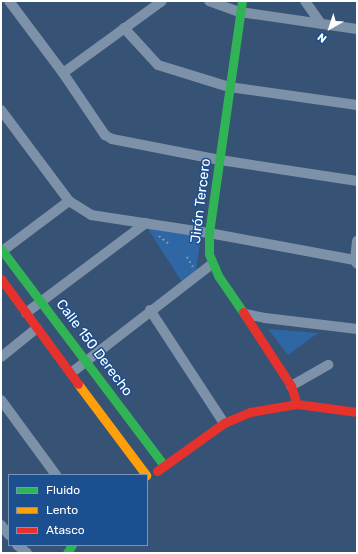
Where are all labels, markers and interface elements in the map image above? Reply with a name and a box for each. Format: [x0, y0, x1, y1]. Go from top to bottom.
north arrow [310, 8, 350, 48]
text: N [315, 30, 329, 45]
street label: Jirón Tercero [187, 157, 215, 245]
street label: Calle 150 Derecho [52, 296, 136, 400]
legend [8, 474, 148, 546]
text: Fluido [46, 483, 80, 497]
text: Lento [46, 503, 78, 517]
text: Atasco [46, 523, 85, 537]

